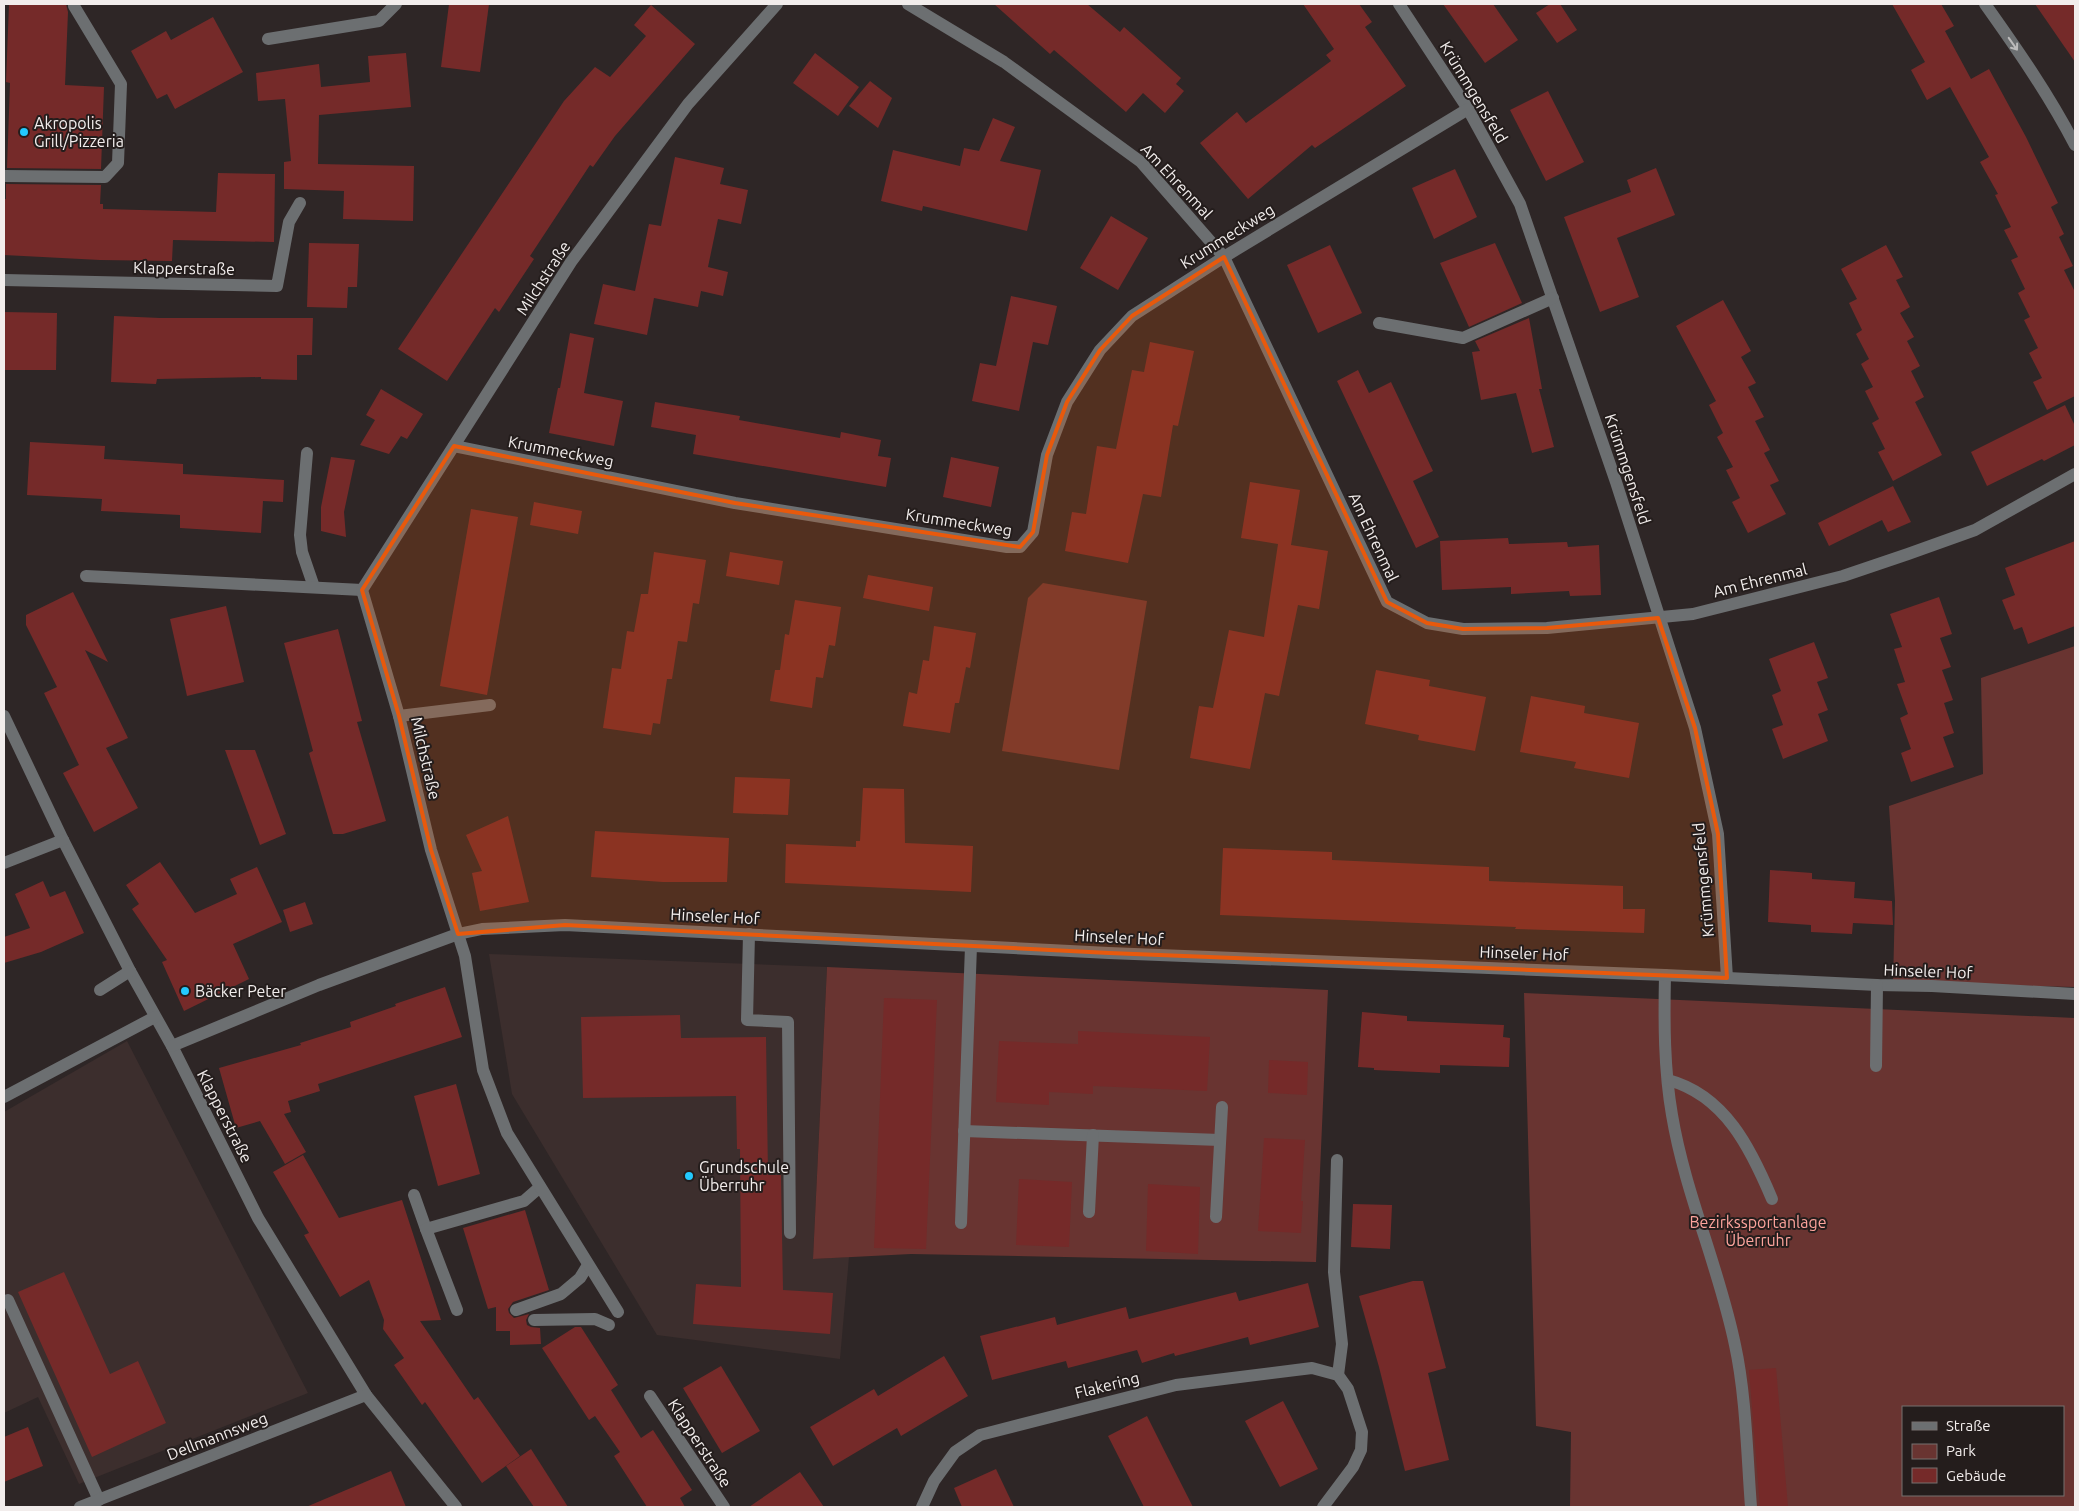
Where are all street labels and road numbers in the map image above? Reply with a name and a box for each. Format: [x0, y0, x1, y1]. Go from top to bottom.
street label: Krümmgensfeld [1437, 38, 1511, 146]
street label: Am Ehrenmal [1138, 140, 1216, 222]
street label: Krummeckweg [1177, 200, 1277, 272]
street label: Milchstraße [512, 238, 574, 318]
street label: Klapperstraße [133, 258, 235, 278]
street label: Krümmgensfeld [1602, 411, 1654, 527]
street label: Krummeckweg [507, 432, 615, 470]
street label: Am Ehrenmal [1346, 490, 1402, 584]
street label: Krummeckweg [905, 505, 1013, 539]
street label: Am Ehrenmal [1711, 560, 1809, 600]
street label: Milchstraße [408, 715, 444, 801]
street label: Krümmgensfeld [1689, 822, 1717, 938]
street label: Hinseler Hof [670, 905, 761, 927]
street label: Hinseler Hof [1074, 926, 1165, 948]
street label: Hinseler Hof [1479, 942, 1570, 964]
street label: Hinseler Hof [1883, 960, 1974, 982]
street label: Klapperstraße [194, 1067, 256, 1165]
street label: Flakering [1073, 1368, 1141, 1402]
street label: Klapperstraße [665, 1395, 735, 1491]
street label: Dellmannsweg [164, 1409, 270, 1463]

